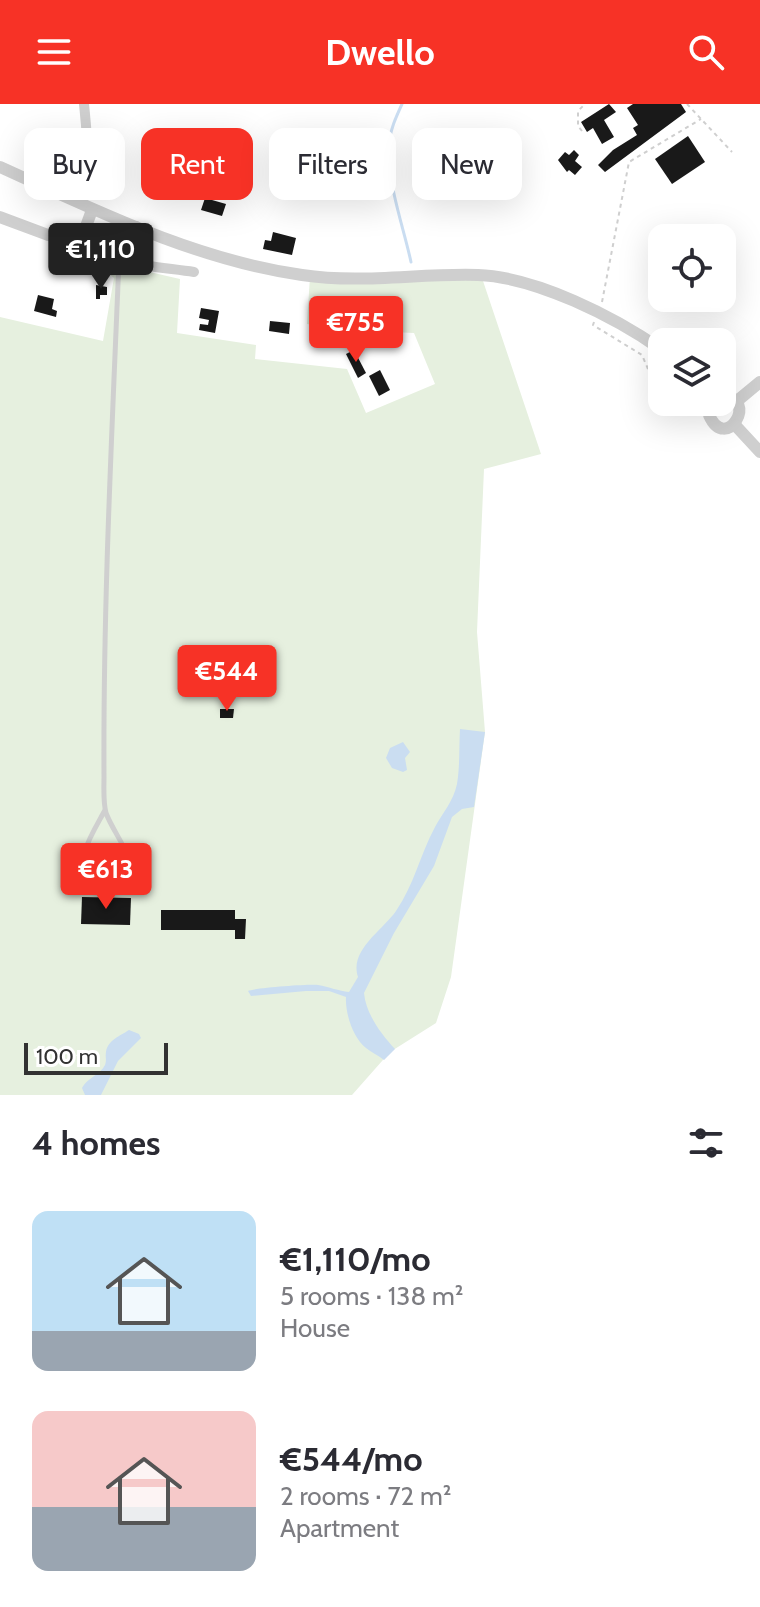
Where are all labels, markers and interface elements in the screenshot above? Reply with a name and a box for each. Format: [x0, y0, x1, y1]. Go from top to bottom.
icon: menu [32, 30, 76, 74]
text: Dwello [325, 30, 435, 74]
icon: search [684, 30, 728, 74]
chip: Buy [24, 128, 125, 200]
chip: Rent [141, 128, 253, 200]
chip: Filters [269, 128, 396, 200]
chip: New [412, 128, 522, 200]
pin: €1,110 [36, 223, 166, 291]
map controls [648, 224, 736, 416]
button: locate [648, 224, 736, 312]
text: €1,110 [66, 233, 136, 265]
pin: €755 [309, 296, 403, 364]
text: €755 [327, 306, 385, 338]
button: layers [648, 328, 736, 416]
pin: €544 [180, 645, 274, 713]
text: €544 [196, 655, 258, 687]
pin: €613 [59, 843, 153, 911]
text: €613 [79, 853, 133, 885]
scale bar [24, 1039, 168, 1075]
text: 100 m [36, 1043, 98, 1070]
icon: filters [684, 1121, 728, 1165]
text: 4 homes [32, 1122, 160, 1164]
text: €1,110/mo [280, 1238, 431, 1280]
icon: home [96, 1243, 192, 1339]
text: 5 rooms · 138 m² [280, 1280, 463, 1312]
text: House [280, 1312, 350, 1344]
text: €544/mo [280, 1438, 423, 1480]
icon: home [96, 1443, 192, 1539]
text: 2 rooms · 72 m² [280, 1480, 451, 1512]
text: Apartment [280, 1512, 399, 1544]

